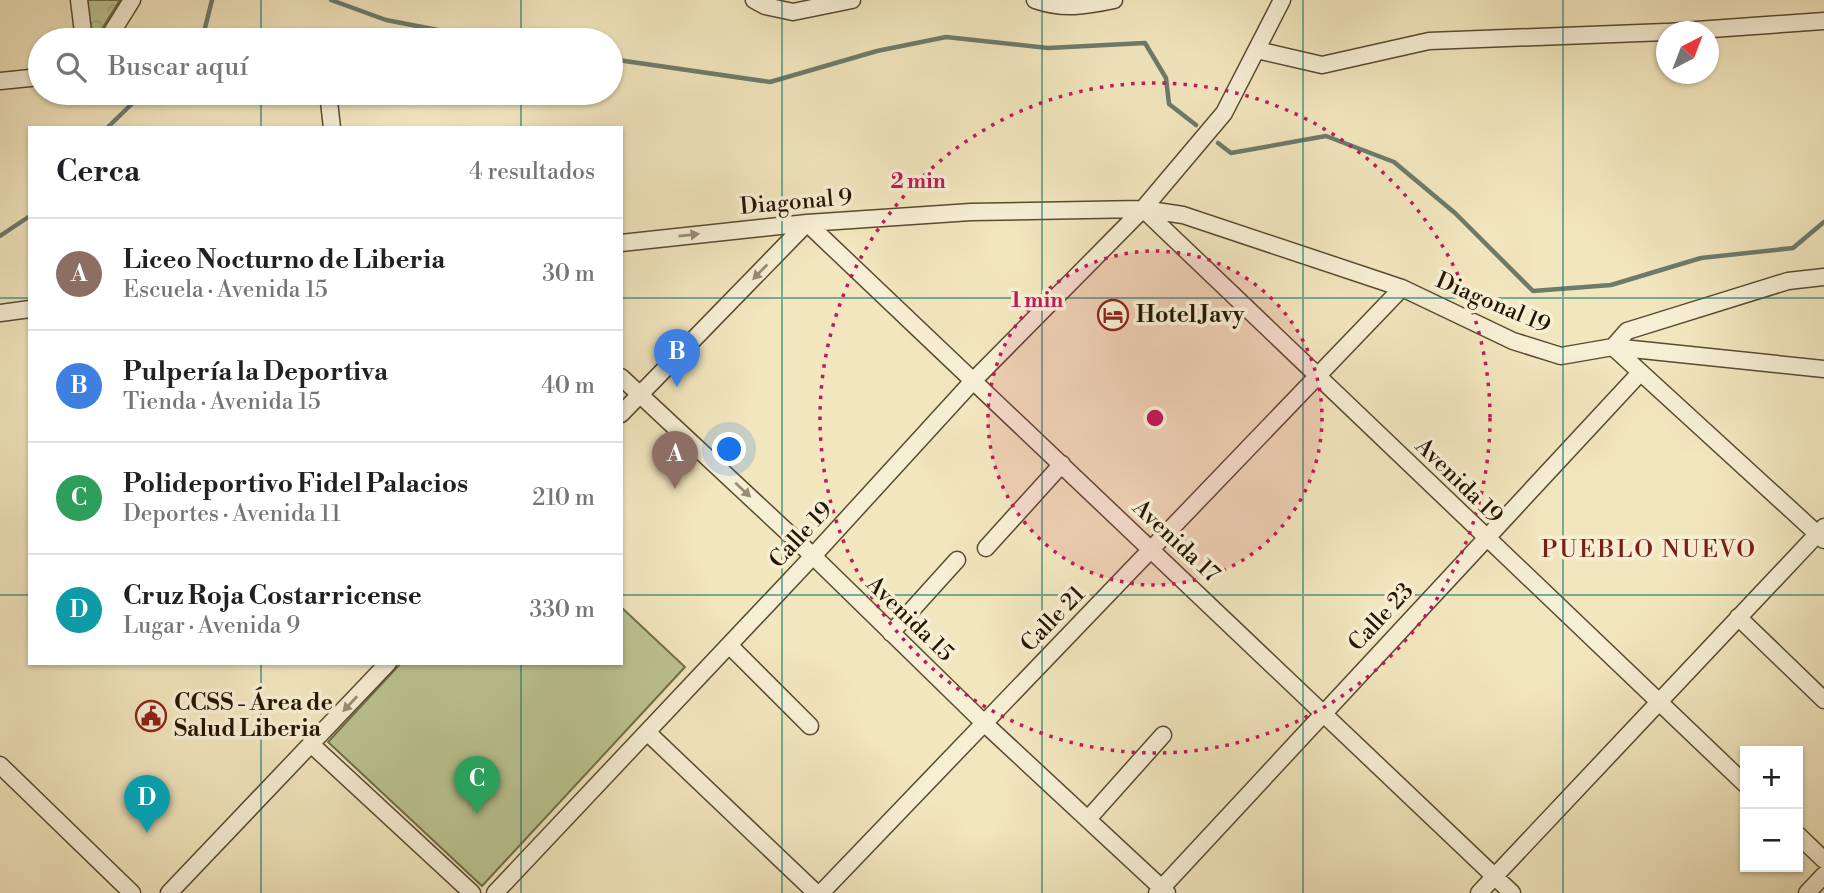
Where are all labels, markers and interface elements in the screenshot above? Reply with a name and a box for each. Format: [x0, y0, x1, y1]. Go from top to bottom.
north arrow [1656, 21, 1719, 84]
search box [28, 28, 623, 105]
icon: search [52, 48, 90, 86]
text: Buscar aquí [108, 51, 248, 83]
text: Cerca [56, 153, 140, 191]
text: 4 resultados [469, 158, 595, 186]
text: 2 min [890, 169, 946, 195]
street label: Diagonal 9 [739, 183, 853, 221]
one-way arrow [678, 230, 700, 241]
text: Liceo Nocturno de Liberia [123, 244, 445, 276]
text: A [71, 260, 87, 288]
text: 30 m [542, 260, 595, 288]
one-way arrow [752, 263, 768, 280]
street label: Diagonal 19 [1431, 266, 1555, 340]
text: Escuela · Avenida 15 [123, 276, 328, 304]
text: 1 min [1011, 288, 1063, 314]
hotel icon: Hotel Javy [1096, 298, 1130, 332]
place label: Hotel Javy [1136, 301, 1245, 329]
pin: B [654, 329, 700, 387]
text: Pulpería la Deportiva [123, 356, 388, 388]
text: B [70, 372, 88, 400]
text: 40 m [541, 372, 595, 400]
text: Tienda · Avenida 15 [123, 388, 321, 416]
centre of rings [1143, 406, 1167, 430]
pin: A [652, 431, 698, 489]
your location [712, 432, 746, 466]
street label: Avenida 19 [1409, 432, 1509, 530]
text: Polideportivo Fidel Palacios [123, 468, 468, 500]
one-way arrow [734, 482, 751, 498]
text: C [71, 484, 87, 512]
text: 210 m [532, 484, 595, 512]
street label: Avenida 17 [1126, 493, 1225, 588]
street label: Calle 19 [763, 496, 839, 574]
text: Deportes · Avenida 11 [123, 500, 341, 528]
district label: PUEBLO NUEVO [1541, 535, 1757, 565]
street label: Avenida 15 [860, 570, 960, 668]
street label: Calle 23 [1342, 577, 1420, 657]
text: Cruz Roja Costarricense [123, 580, 422, 612]
street label: Calle 21 [1015, 580, 1091, 658]
text: D [70, 596, 88, 624]
text: 330 m [529, 596, 595, 624]
text: Lugar · Avenida 9 [123, 612, 300, 640]
place label: CCSS - Área de Salud Liberia [174, 686, 333, 743]
one-way arrow [342, 695, 358, 712]
public building icon: CCSS - Área de Salud Liberia [134, 699, 168, 733]
map controls [1740, 746, 1803, 872]
button: + [1740, 746, 1803, 809]
pin: C [454, 756, 500, 814]
pin: D [124, 775, 170, 833]
button: − [1740, 809, 1803, 872]

